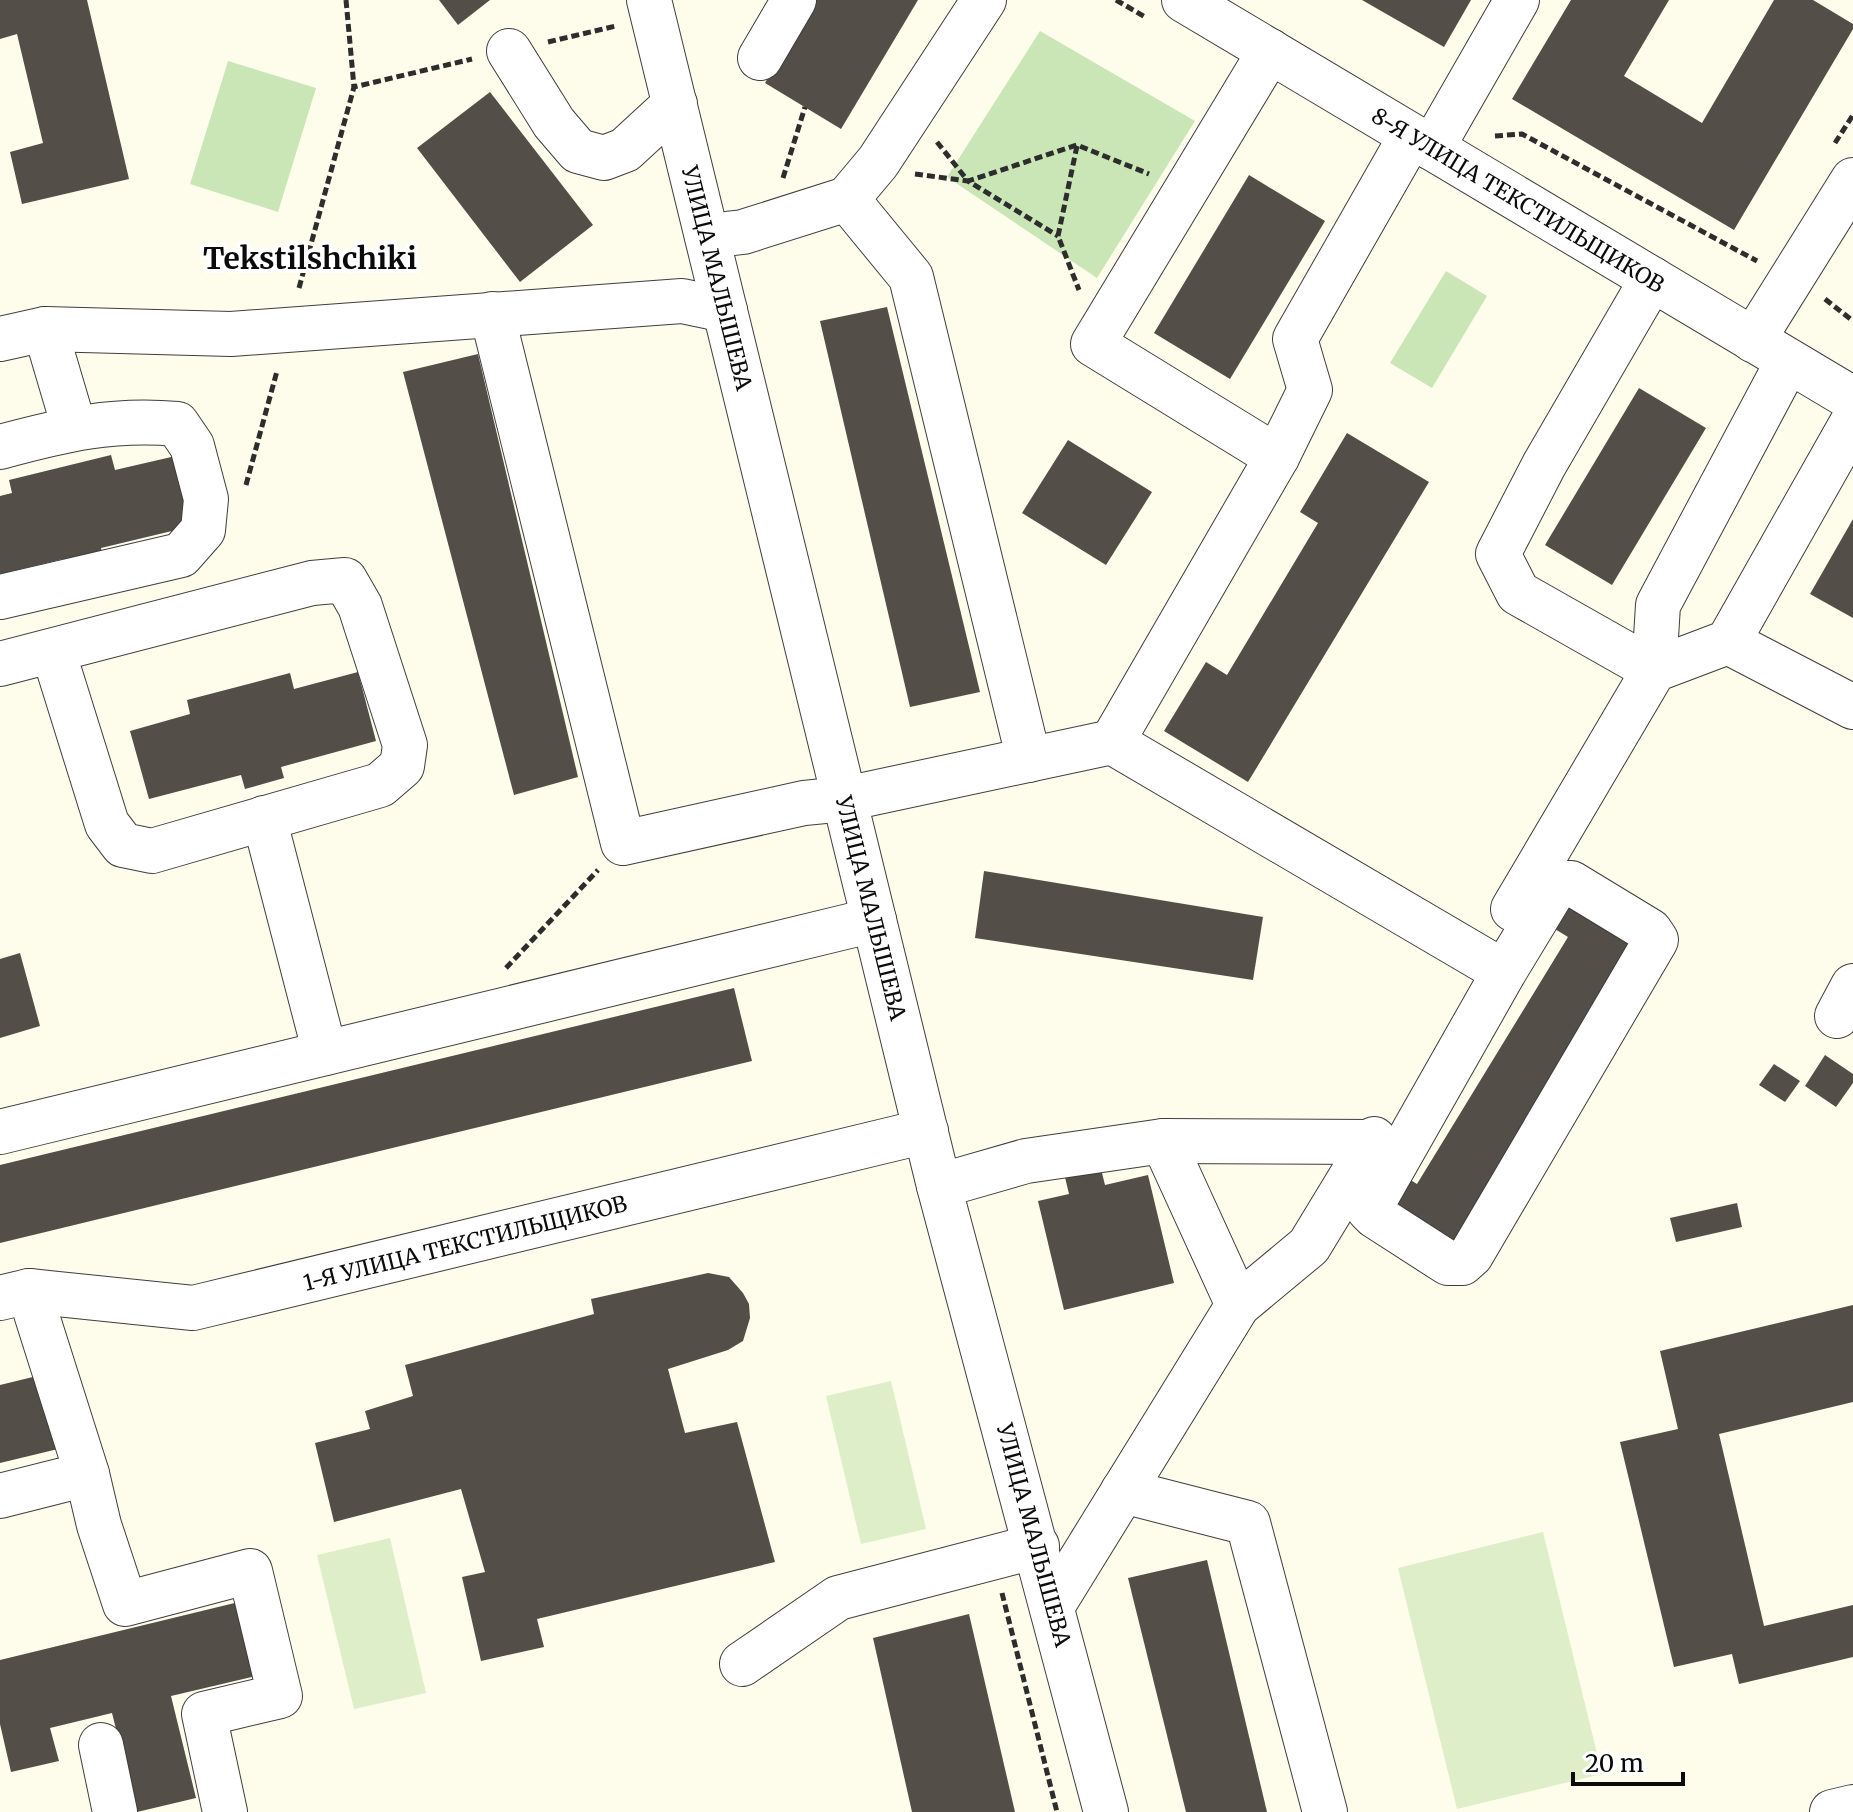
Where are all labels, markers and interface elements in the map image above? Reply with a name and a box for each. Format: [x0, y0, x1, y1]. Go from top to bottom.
street label: 8-Я УЛИЦА ТЕКСТИЛЬЩИКОВ [1367, 101, 1670, 299]
street label: УЛИЦА МАЛЫШЕВА [675, 162, 759, 394]
district label: Tekstilshchiki [203, 239, 417, 277]
street label: УЛИЦА МАЛЫШЕВА [829, 792, 913, 1024]
street label: 1-Я УЛИЦА ТЕКСТИЛЬЩИКОВ [300, 1189, 630, 1297]
street label: УЛИЦА МАЛЫШЕВА [990, 1419, 1077, 1650]
scale bar [1573, 1736, 1683, 1786]
text: 20 m [1585, 1748, 1644, 1779]

